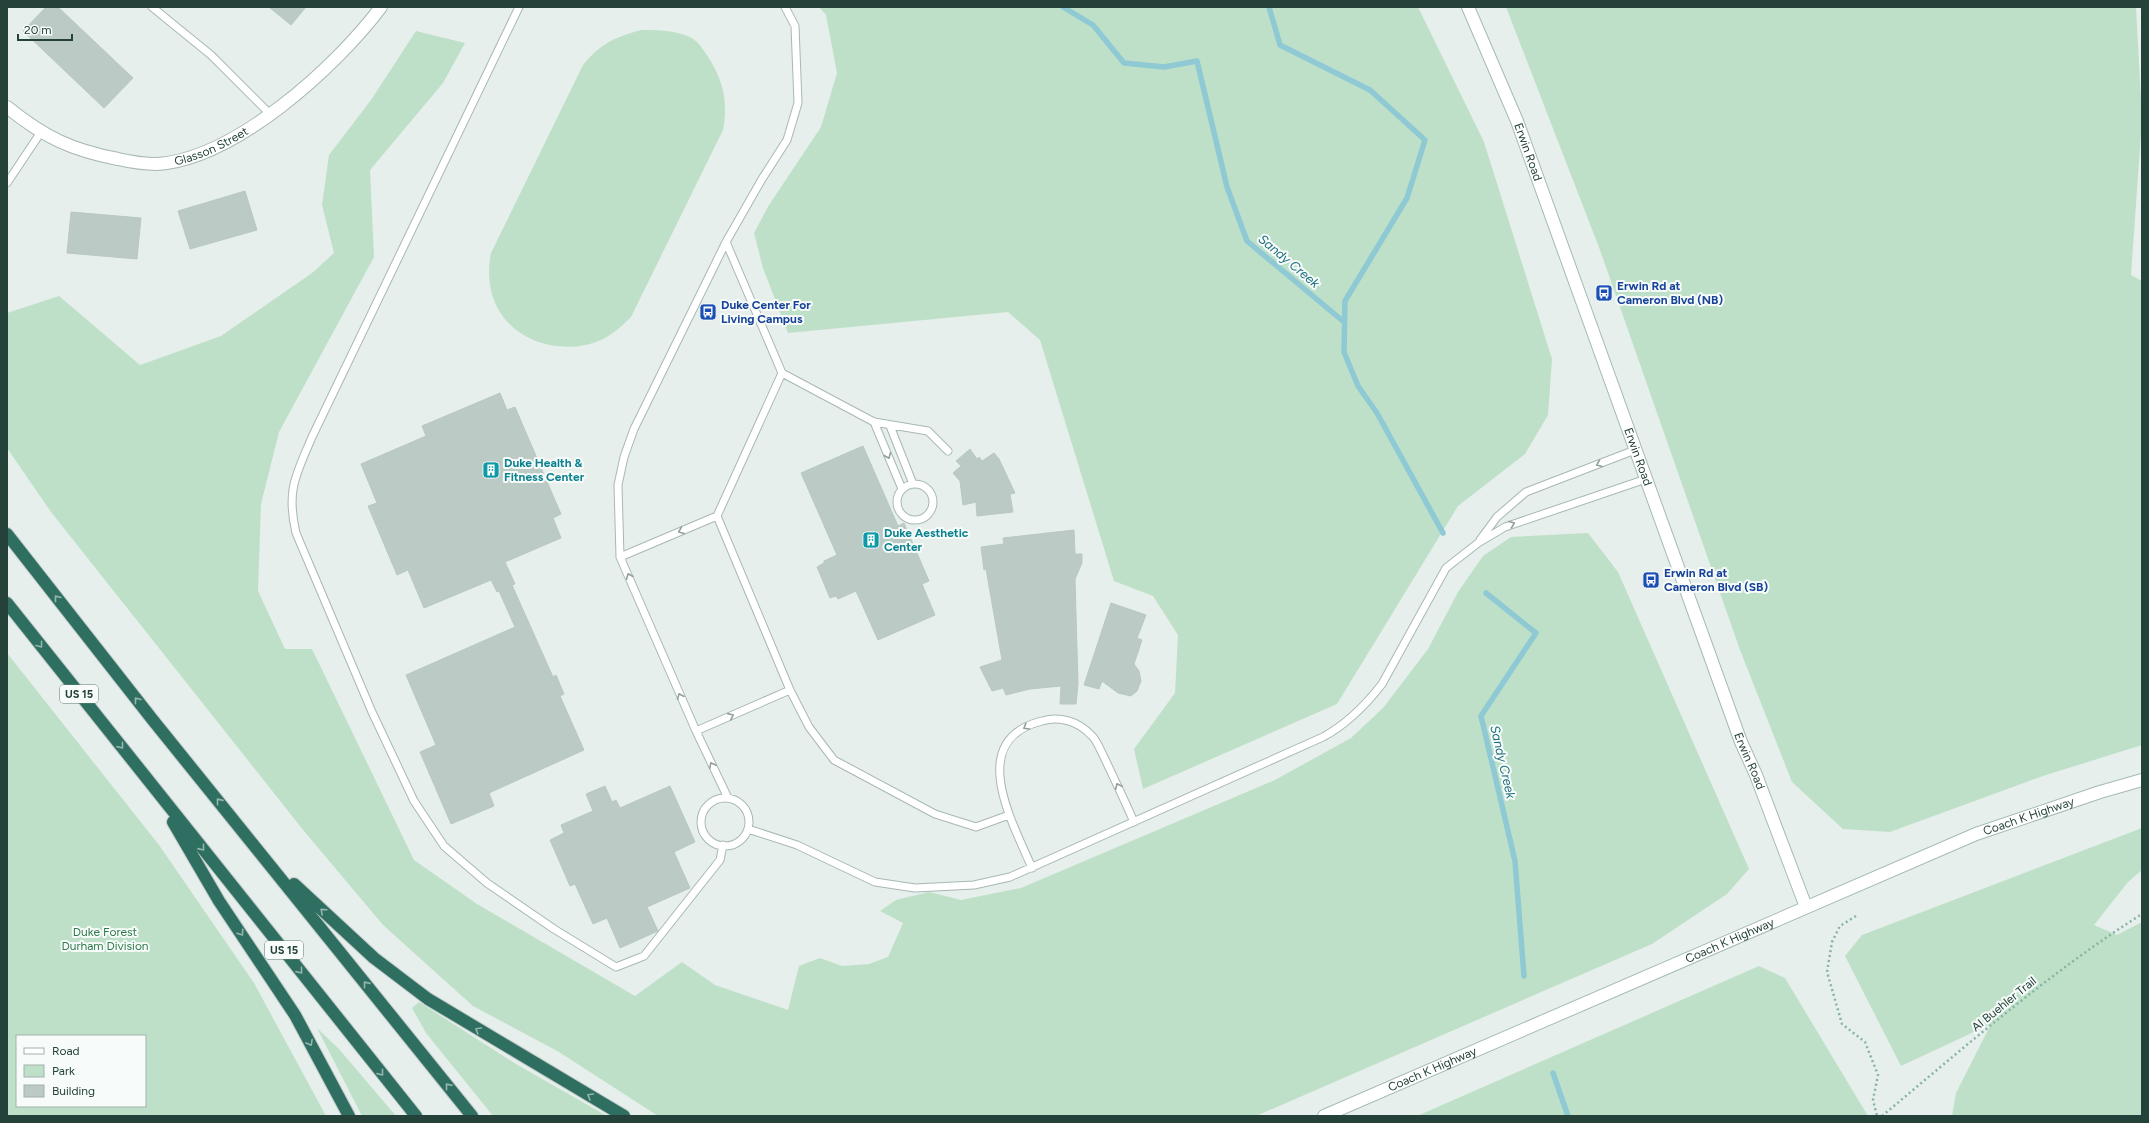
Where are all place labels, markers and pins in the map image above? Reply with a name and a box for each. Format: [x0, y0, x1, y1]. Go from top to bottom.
place label: Erwin Rd at Cameron Blvd (NB) [1617, 279, 1723, 307]
bus stop icon: Erwin Rd at Cameron Blvd (NB) [1594, 283, 1614, 303]
place label: Duke Center For Living Campus [721, 298, 811, 326]
bus stop icon: Duke Center For Living Campus [698, 302, 718, 322]
place label: Duke Health & Fitness Center [504, 456, 585, 484]
building icon: Duke Health & Fitness Center [481, 460, 501, 480]
place label: Duke Aesthetic Center [884, 526, 969, 554]
building icon: Duke Aesthetic Center [861, 530, 881, 550]
place label: Erwin Rd at Cameron Blvd (SB) [1664, 566, 1768, 594]
bus stop icon: Erwin Rd at Cameron Blvd (SB) [1641, 570, 1661, 590]

